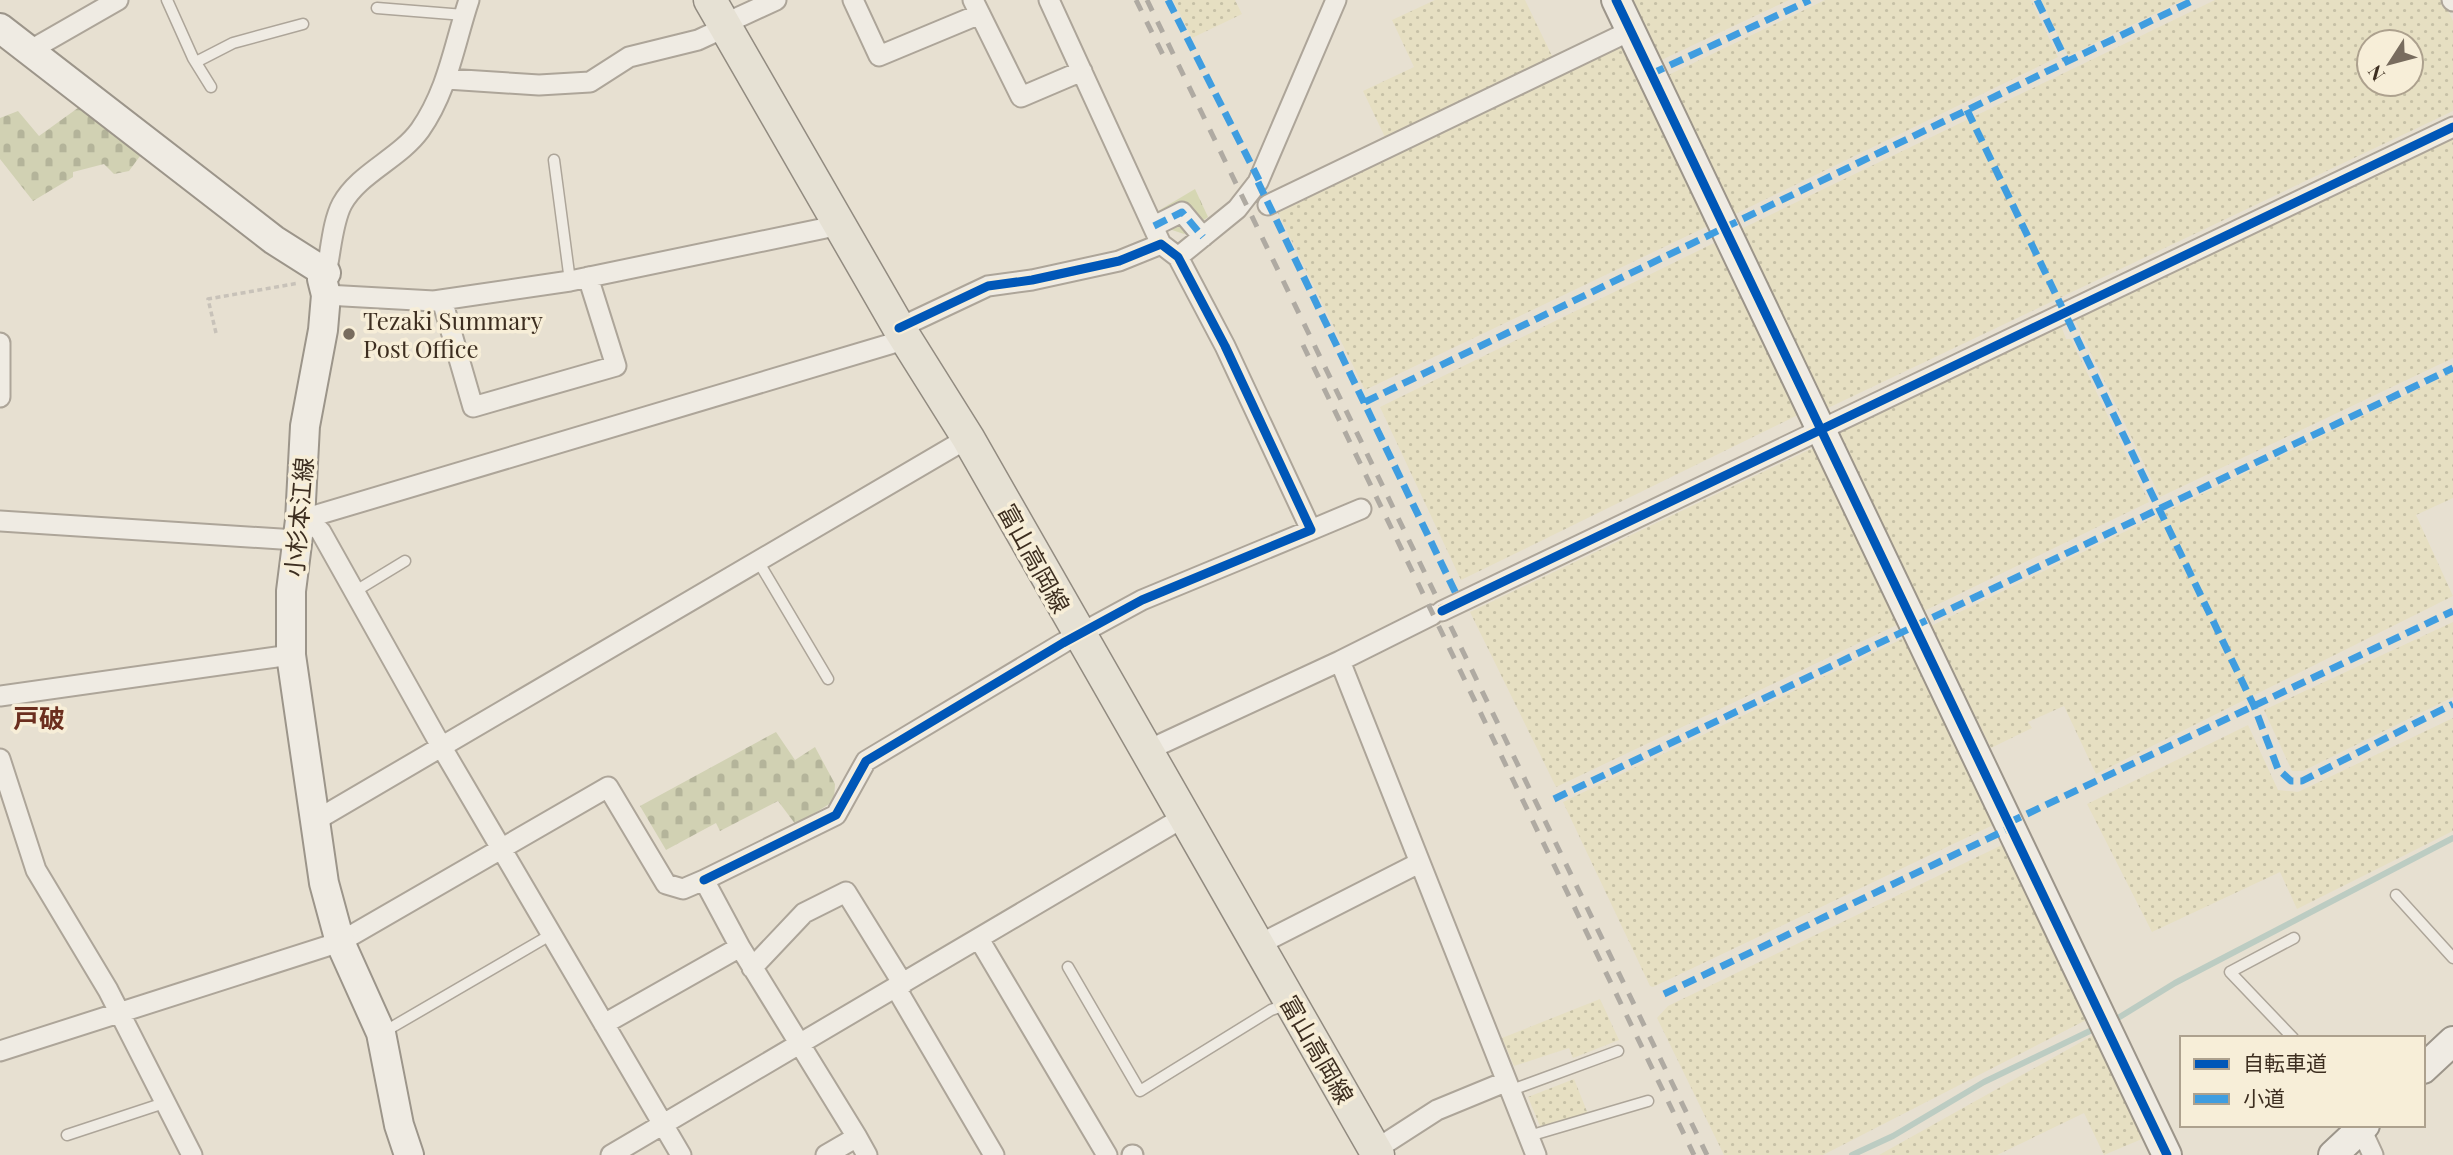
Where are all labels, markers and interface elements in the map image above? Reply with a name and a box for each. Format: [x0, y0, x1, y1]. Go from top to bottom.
north arrow [2355, 28, 2425, 98]
text: N [2361, 60, 2390, 87]
place label: Tezaki Summary Post Office [363, 304, 543, 364]
marker: Tezaki Summary Post Office [341, 326, 357, 342]
street label: 小杉本江線 [277, 456, 319, 578]
street label: 富山高岡線 [992, 498, 1078, 618]
district label: 戸破 [13, 700, 65, 735]
street label: 富山高岡線 [1274, 989, 1362, 1109]
legend [2180, 1036, 2425, 1127]
text: 自転車道 [2243, 1048, 2327, 1076]
text: 小道 [2243, 1083, 2285, 1111]

